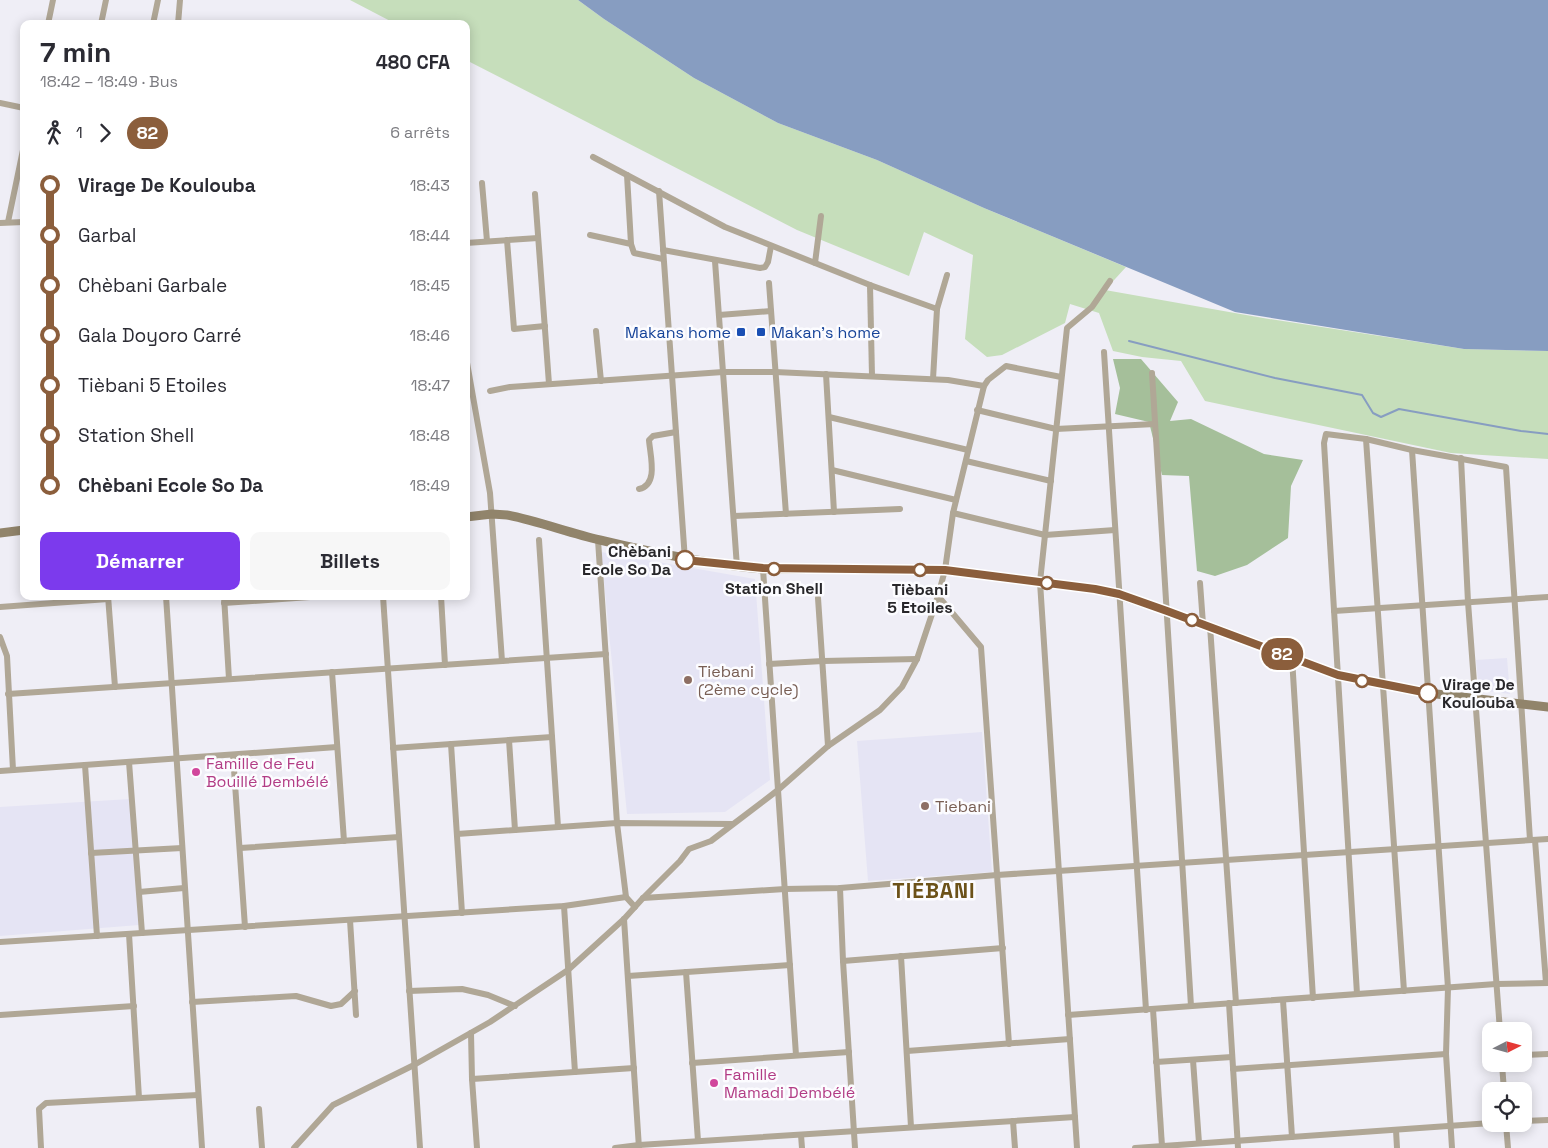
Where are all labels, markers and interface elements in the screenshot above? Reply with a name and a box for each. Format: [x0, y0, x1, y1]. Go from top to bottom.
text: 7 min [40, 34, 111, 70]
text: 480 CFA [376, 50, 450, 75]
text: 18:42 – 18:49 · Bus [40, 71, 178, 92]
icon: walk [40, 119, 68, 147]
icon: forward [91, 119, 119, 147]
text: 82 [137, 121, 158, 144]
text: 1 [76, 122, 83, 143]
text: 6 arrêts [390, 122, 450, 143]
text: Virage De Koulouba [78, 173, 256, 198]
text: 18:43 [410, 175, 450, 196]
text: Garbal [78, 223, 136, 248]
text: 18:44 [409, 225, 450, 246]
text: Chèbani Garbale [78, 273, 227, 298]
text: 18:45 [410, 275, 450, 296]
place label: Makans home [625, 322, 731, 343]
place label: Makan's home [771, 322, 880, 343]
text: Gala Doyoro Carré [78, 323, 241, 348]
text: 18:46 [410, 325, 450, 346]
marker: Makans home [735, 326, 747, 338]
marker: Makan's home [755, 326, 767, 338]
text: Tièbani 5 Etoiles [78, 373, 227, 398]
text: 18:47 [411, 375, 450, 396]
text: Station Shell [78, 423, 194, 448]
text: 18:48 [409, 425, 450, 446]
text: Chèbani Ecole So Da [78, 473, 263, 498]
text: 18:49 [410, 475, 450, 496]
button: Démarrer [40, 532, 240, 590]
button: Billets [250, 532, 450, 590]
place label: Chèbani Ecole So Da [582, 541, 671, 580]
marker: Chèbani Ecole So Da [675, 550, 695, 570]
marker: Station Shell [767, 562, 781, 576]
marker: Tièbani 5 Etoiles [913, 563, 927, 577]
unlabelled marker [1040, 576, 1054, 590]
place label: Station Shell [725, 578, 823, 599]
place label: Tièbani 5 Etoiles [887, 579, 953, 618]
unlabelled marker [1185, 613, 1199, 627]
line badge: 82 [1260, 638, 1304, 670]
text: 82 [1271, 642, 1293, 665]
place label: Tiebani (2ème cycle) [698, 661, 799, 700]
marker: Tiebani (2ème cycle) [682, 674, 694, 686]
unlabelled marker [1355, 674, 1369, 688]
place label: Virage De Koulouba [1442, 674, 1515, 713]
marker: Virage De Koulouba [1418, 683, 1438, 703]
place label: Famille de Feu Bouillé Dembélé [206, 753, 329, 792]
marker: Famille de Feu Bouillé Dembélé [190, 766, 202, 778]
place label: Tiebani [935, 796, 991, 817]
marker: Tiebani [919, 800, 931, 812]
district label: TIÉBANI [892, 877, 976, 904]
north arrow [1482, 1022, 1532, 1072]
map controls [1482, 1022, 1532, 1132]
place label: Famille Mamadi Dembélé [724, 1064, 855, 1103]
marker: Famille Mamadi Dembélé [708, 1077, 720, 1089]
button: locate [1482, 1082, 1532, 1132]

